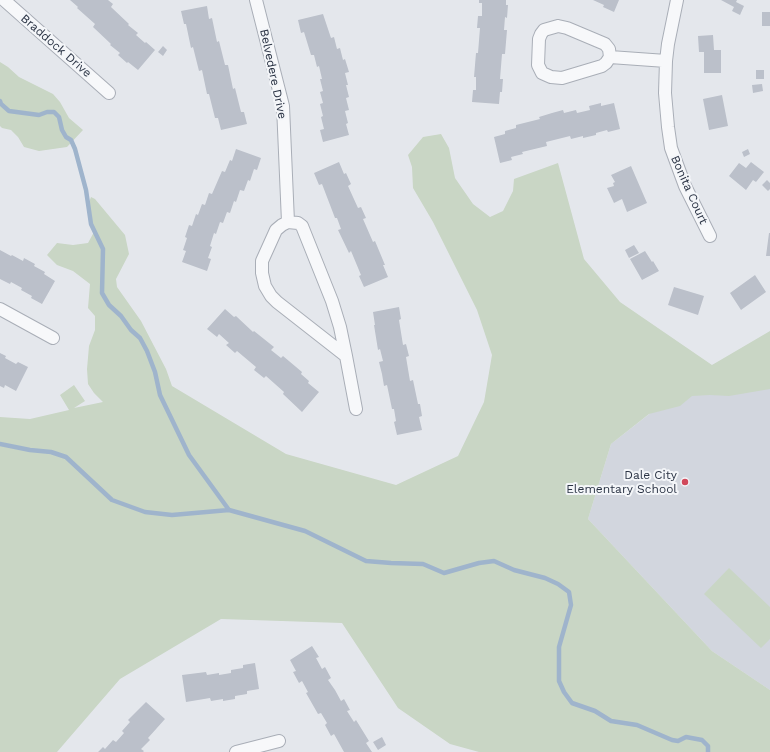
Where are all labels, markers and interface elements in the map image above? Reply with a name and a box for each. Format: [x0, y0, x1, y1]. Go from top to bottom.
street label: Braddock Drive [18, 11, 94, 81]
street label: Belvedere Drive [256, 28, 290, 120]
street label: Bonita Court [667, 153, 711, 227]
place label: Dale City Elementary School [566, 468, 677, 496]
marker: Dale City Elementary School [680, 477, 690, 487]

